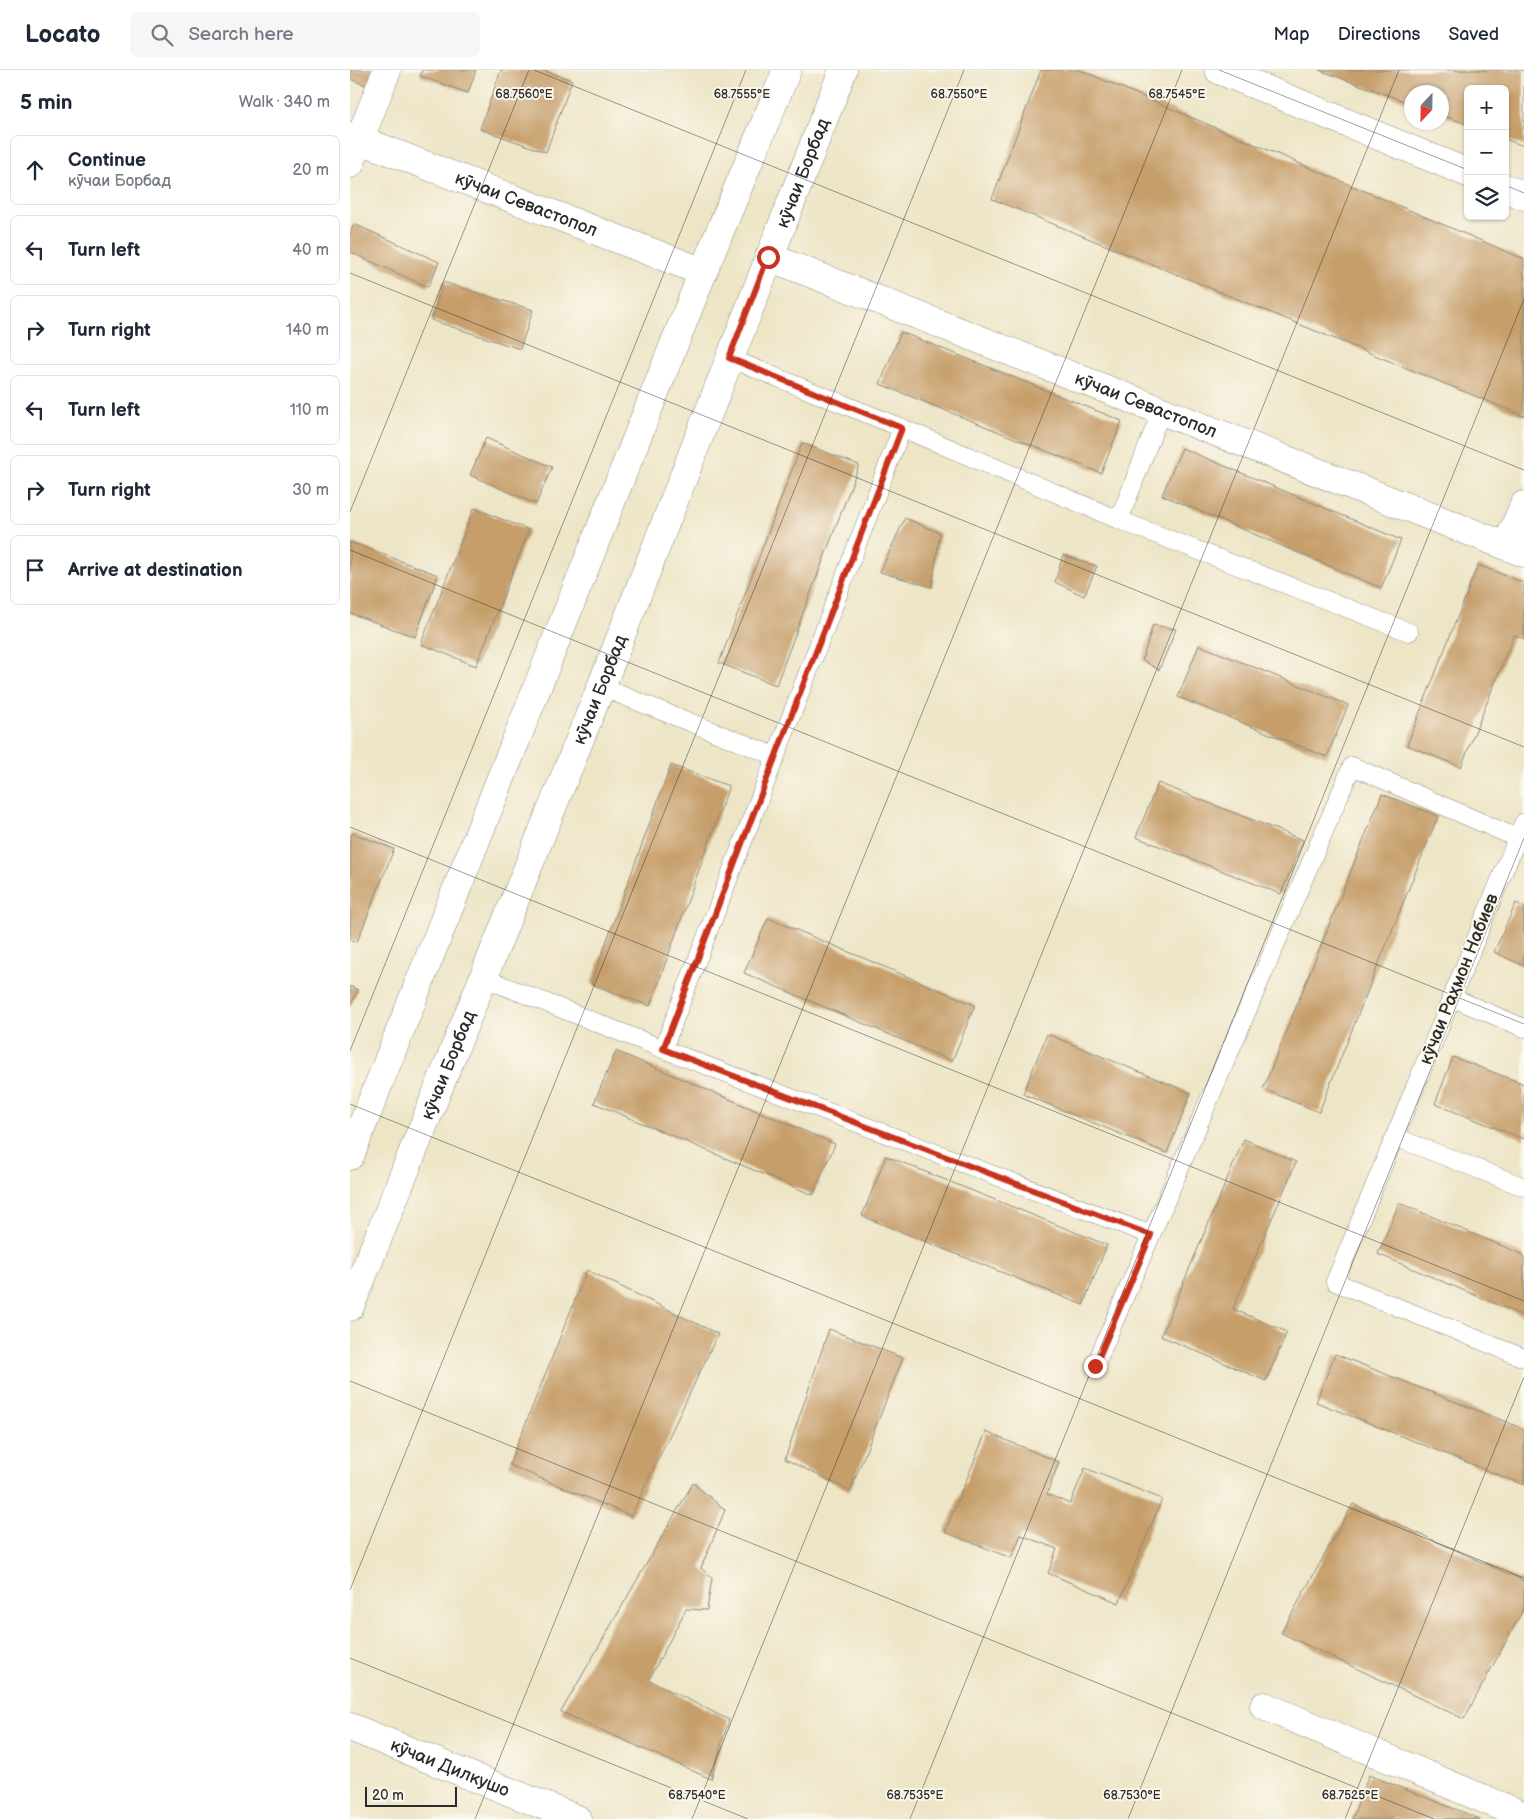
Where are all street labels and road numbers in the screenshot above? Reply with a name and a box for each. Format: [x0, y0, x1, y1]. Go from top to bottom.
street label: кӯчаи Борбад [772, 115, 834, 231]
street label: кӯчаи Севастопол [452, 167, 601, 241]
street label: кӯчаи Севастопол [1072, 368, 1220, 442]
street label: кӯчаи Борбад [568, 632, 631, 747]
street label: кӯчаи Раҳмон Набиев [1415, 890, 1503, 1068]
street label: кӯчаи Борбад [416, 1007, 479, 1123]
street label: кӯчаи Дилкушо [387, 1734, 513, 1801]

